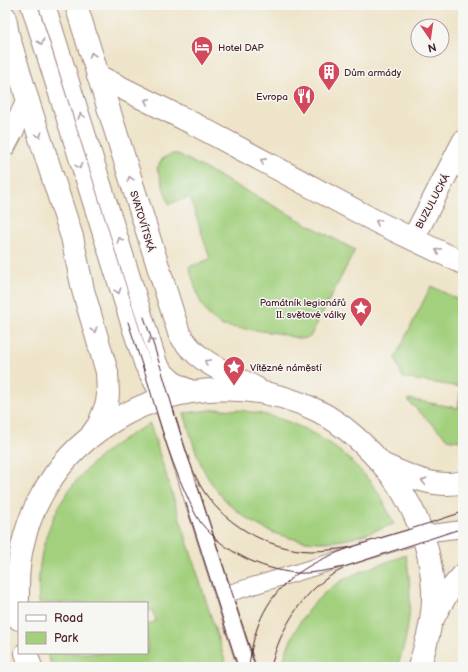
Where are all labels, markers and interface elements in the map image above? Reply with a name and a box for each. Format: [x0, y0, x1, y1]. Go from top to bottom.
north arrow [410, 18, 450, 58]
hotel icon: Hotel DAP [189, 34, 215, 67]
one-way arrow [36, 39, 45, 46]
text: N [427, 40, 438, 55]
place label: Hotel DAP [218, 42, 265, 54]
one-way arrow [88, 51, 97, 58]
building icon: Dům armády [316, 59, 342, 92]
place label: Dům armády [344, 67, 402, 79]
restaurant icon: Evropa [291, 83, 317, 116]
place label: Evropa [256, 91, 288, 103]
one-way arrow [144, 99, 151, 106]
one-way arrow [78, 112, 86, 119]
one-way arrow [34, 132, 43, 139]
one-way arrow [259, 158, 267, 166]
one-way arrow [74, 163, 83, 170]
street label: BUZULUCKÁ [413, 171, 453, 231]
one-way arrow [126, 176, 135, 183]
street label: SVATOVÍTSKÁ [127, 189, 157, 254]
one-way arrow [374, 219, 382, 227]
one-way arrow [116, 236, 125, 243]
one-way arrow [434, 248, 442, 256]
one-way arrow [113, 287, 122, 294]
place icon: Památník legionářů II. světové války [348, 295, 374, 328]
place label: Památník legionářů II. světové války [260, 297, 346, 321]
one-way arrow [89, 326, 98, 333]
one-way arrow [148, 337, 156, 344]
place icon: Vítězné náměstí [221, 354, 247, 387]
one-way arrow [204, 359, 211, 366]
place label: Vítězné náměstí [250, 362, 322, 374]
one-way arrow [421, 477, 428, 485]
legend [18, 602, 148, 654]
text: Road [54, 611, 83, 626]
text: Park [54, 631, 78, 646]

